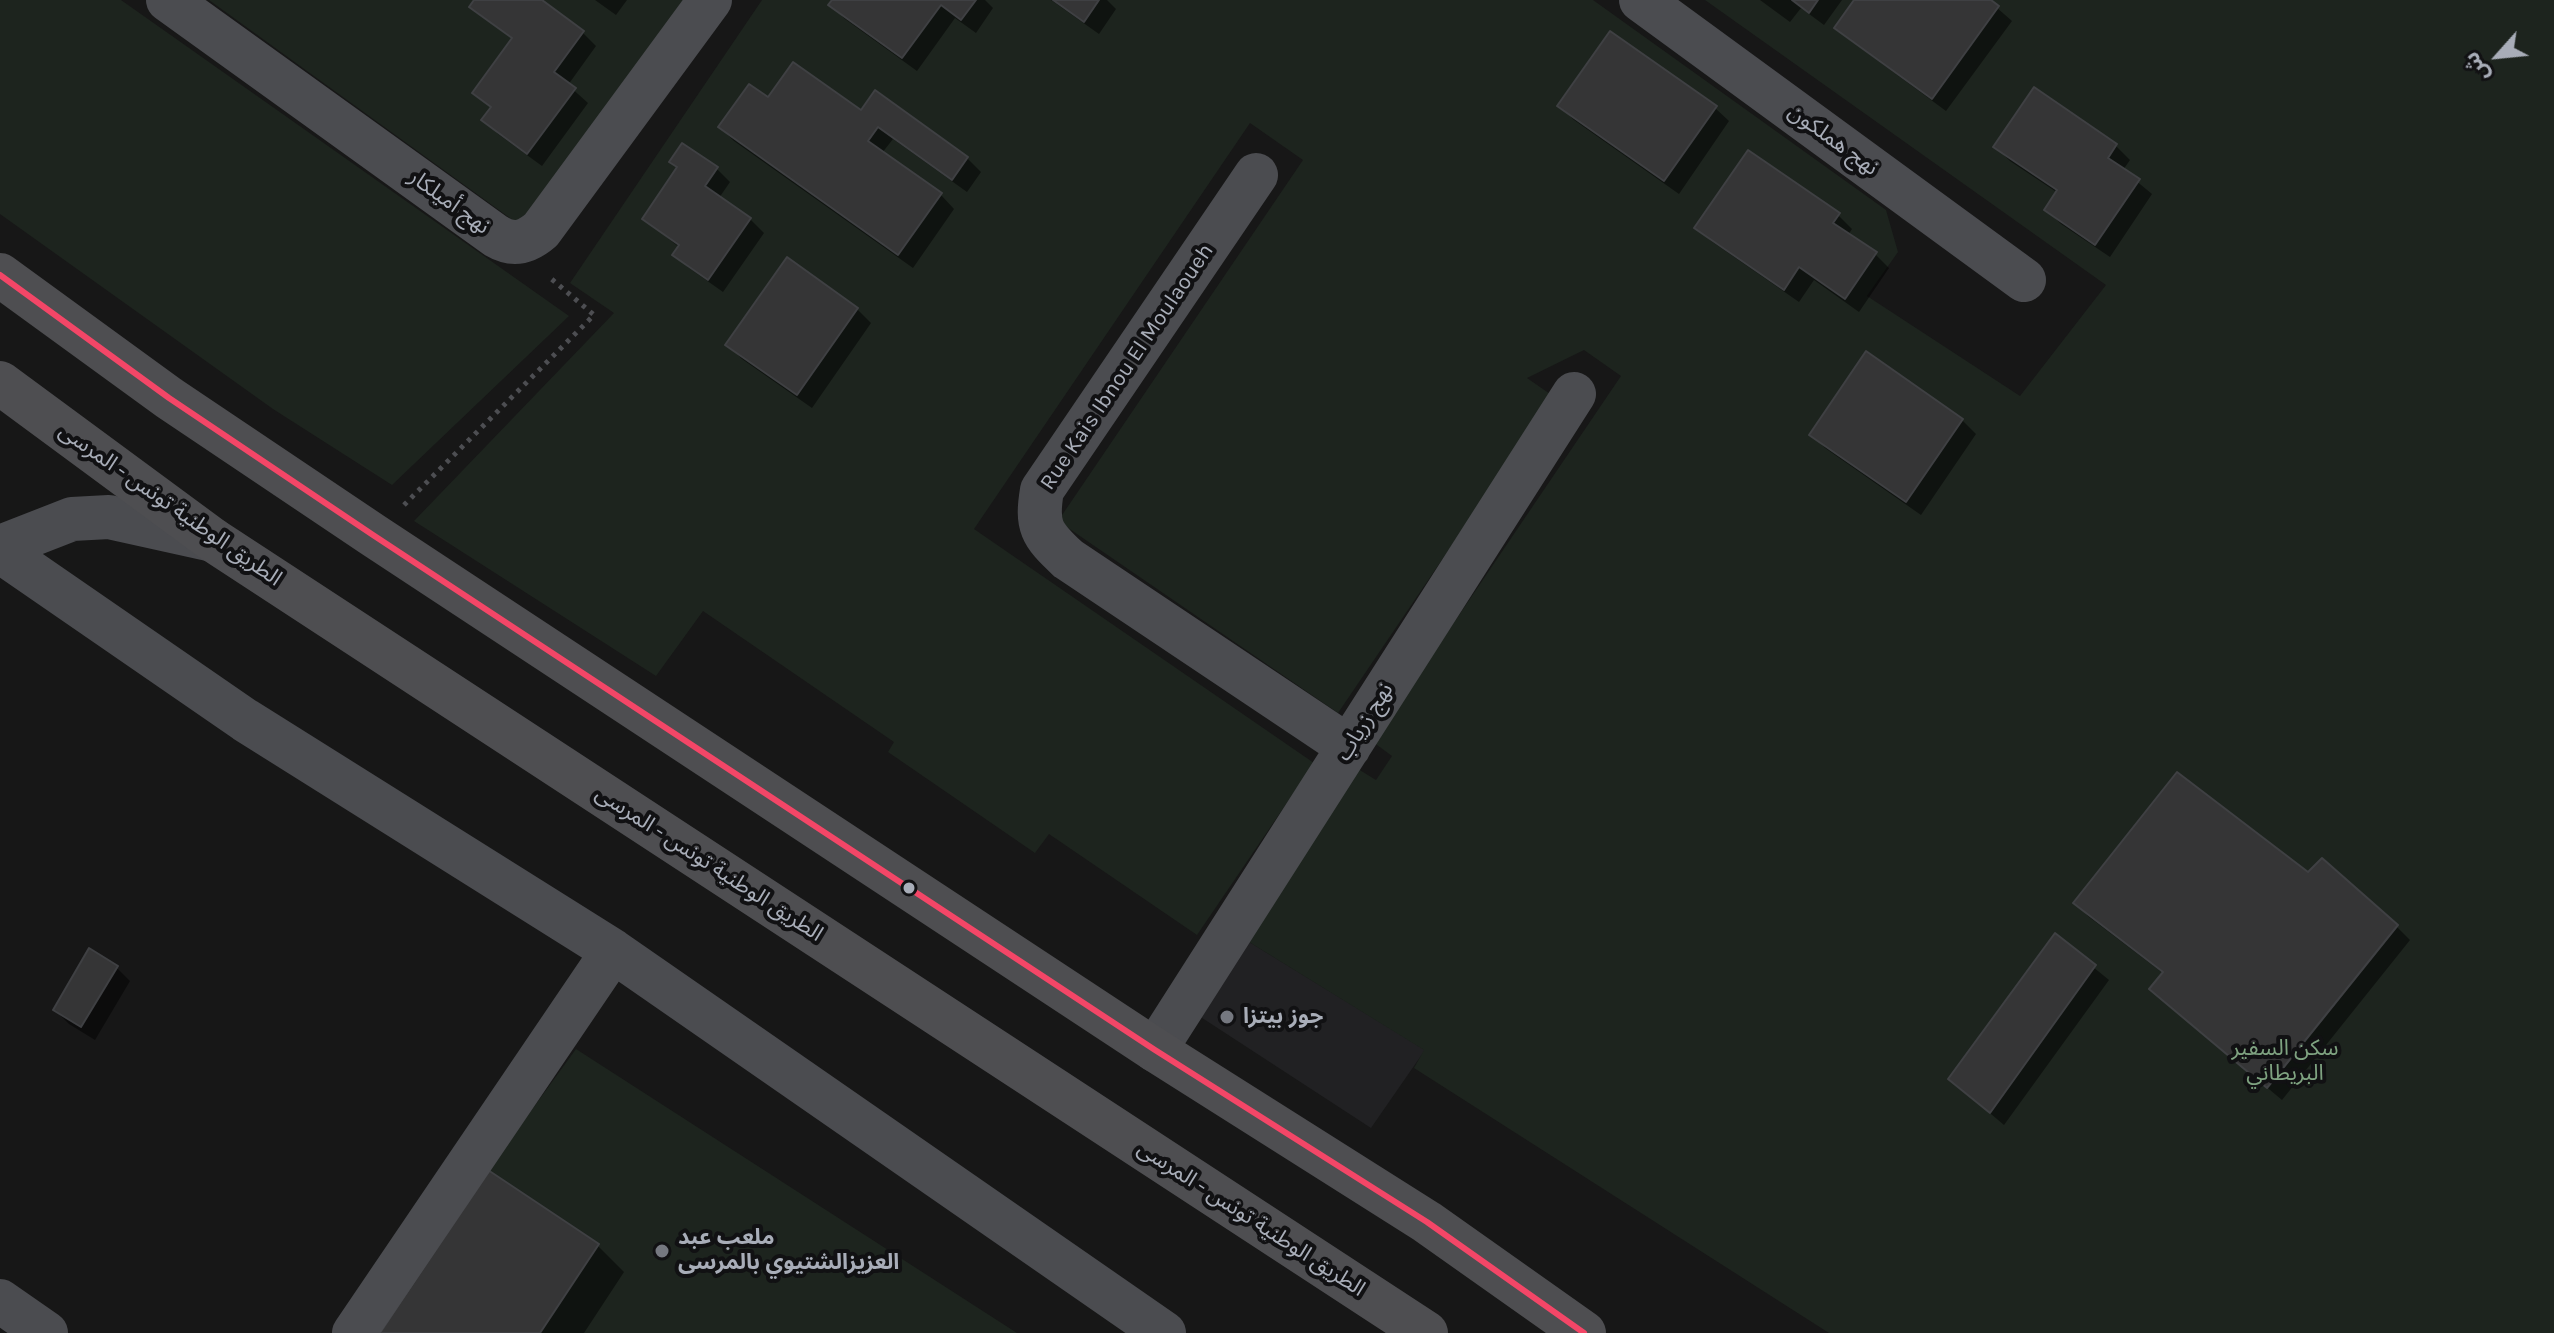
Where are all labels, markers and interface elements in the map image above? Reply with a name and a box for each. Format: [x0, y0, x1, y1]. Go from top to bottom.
north arrow [2458, 16, 2538, 96]
text: ش [2458, 48, 2495, 86]
street label: نهج هملكون [1783, 98, 1883, 182]
street label: نهج أميلكار [403, 164, 495, 240]
street label: Rue Kais Ibnou El Moulaoueh [1035, 239, 1219, 495]
street label: الطريق الوطنية تونس - المرسى [53, 418, 287, 592]
street label: نهج زرياب [1331, 678, 1399, 766]
street label: الطريق الوطنية تونس - المرسى [590, 780, 828, 948]
unlabelled marker [901, 880, 917, 896]
place label: جوز بيتزا [1243, 1004, 1323, 1030]
marker: جوز بيتزا [1218, 1008, 1236, 1026]
park label: سكن السفير البريطاني [2231, 1036, 2339, 1088]
street label: الطريق الوطنية تونس - المرسى [1132, 1135, 1370, 1303]
place label: ملعب عبد العزيزالشتيوي بالمرسى [678, 1225, 899, 1276]
marker: ملعب عبد العزيزالشتيوي بالمرسى [653, 1242, 671, 1260]

